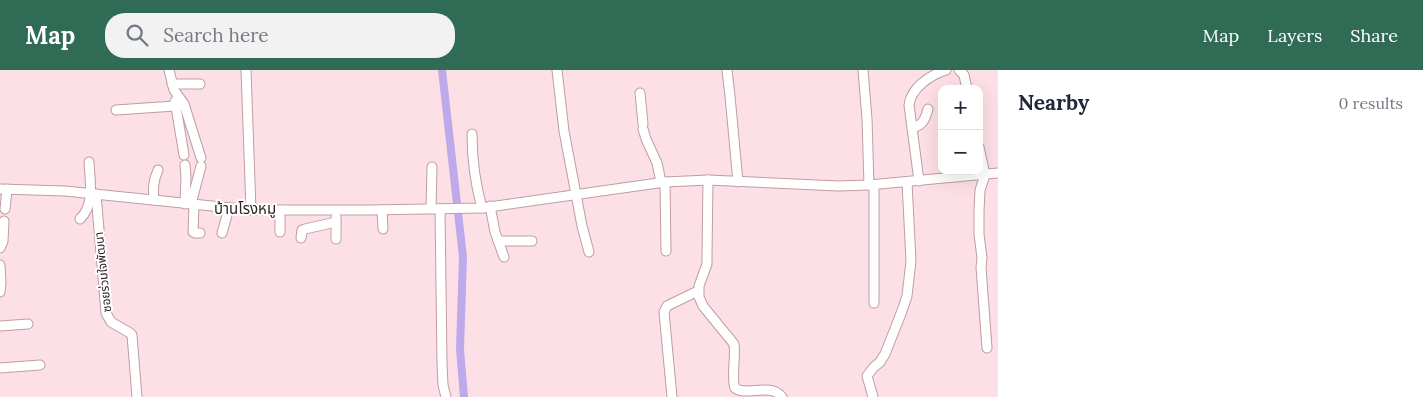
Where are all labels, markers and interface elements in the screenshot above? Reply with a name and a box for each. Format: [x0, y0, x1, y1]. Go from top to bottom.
search box [105, 13, 455, 58]
text: Map [25, 20, 75, 51]
icon: search [123, 21, 151, 49]
text: Search here [163, 23, 269, 47]
text: Map [1203, 24, 1239, 47]
text: Layers [1267, 24, 1322, 47]
text: Share [1350, 24, 1398, 47]
map controls [938, 85, 983, 175]
button: + [938, 85, 983, 130]
text: Nearby [1018, 89, 1089, 116]
text: 0 results [1338, 93, 1403, 113]
button: − [938, 130, 983, 175]
district label: บ้านโรงหมู [214, 199, 276, 218]
street label: ซอยร่วมใจพัฒนา [91, 231, 114, 313]

